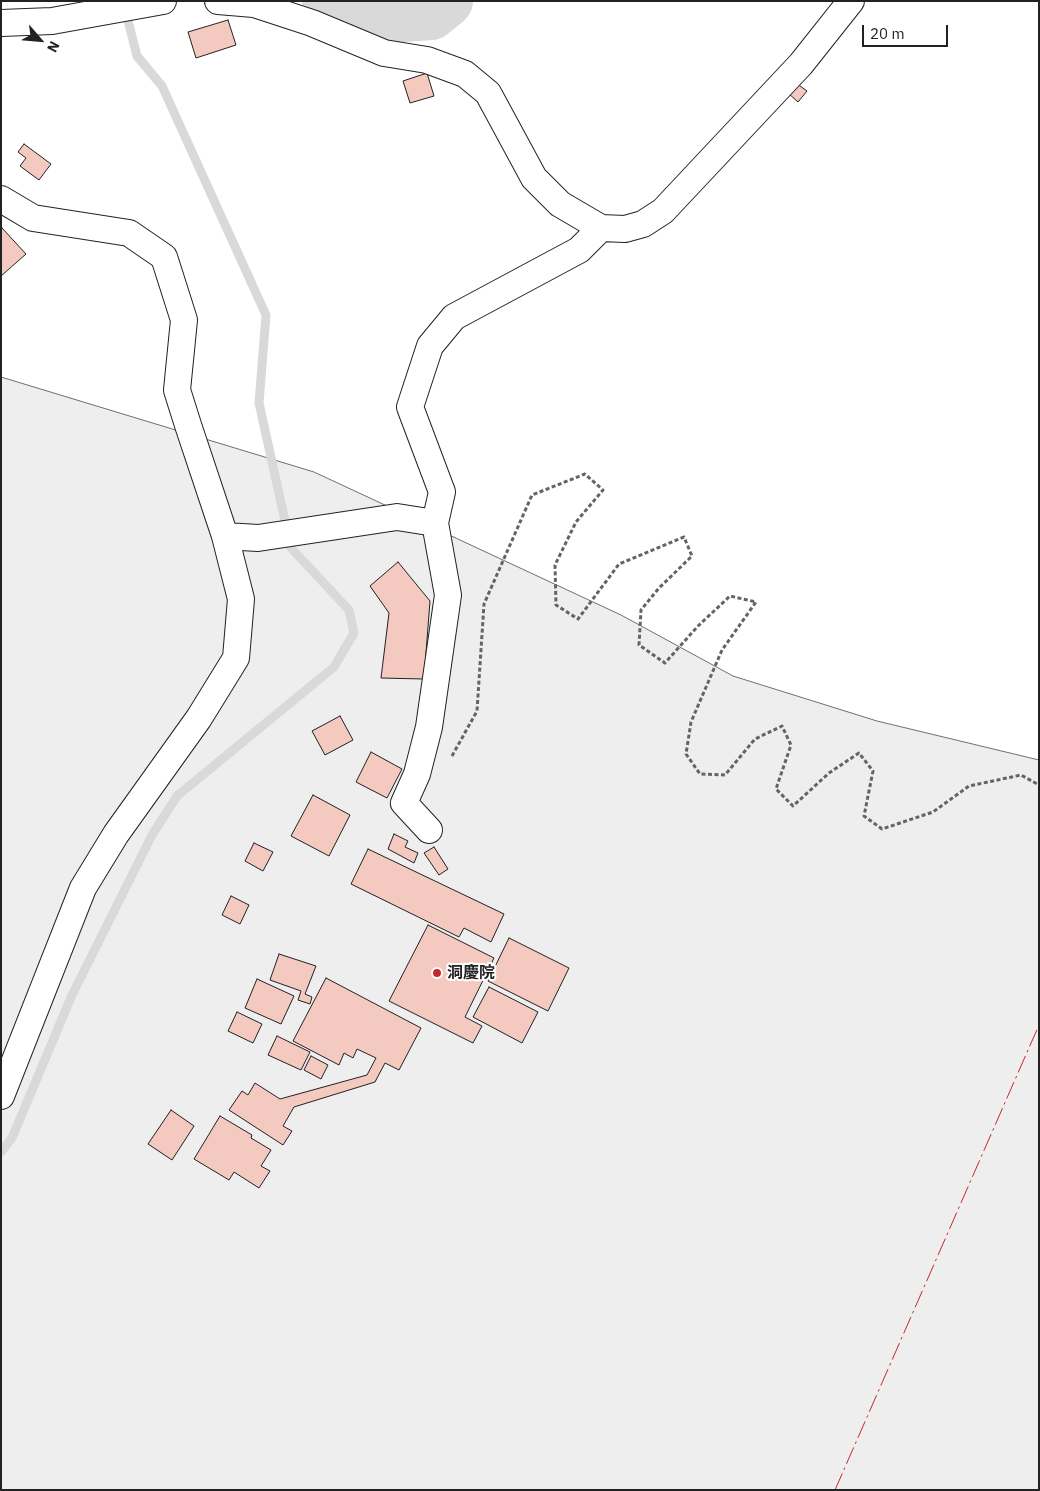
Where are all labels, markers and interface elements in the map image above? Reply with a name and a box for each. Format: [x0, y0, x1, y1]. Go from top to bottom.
north arrow [15, 15, 65, 65]
scale bar [865, 15, 951, 47]
text: 20 m [870, 24, 905, 43]
text: N [43, 38, 64, 55]
place label: 洞慶院 [447, 963, 495, 983]
marker: 洞慶院 [431, 967, 443, 979]

